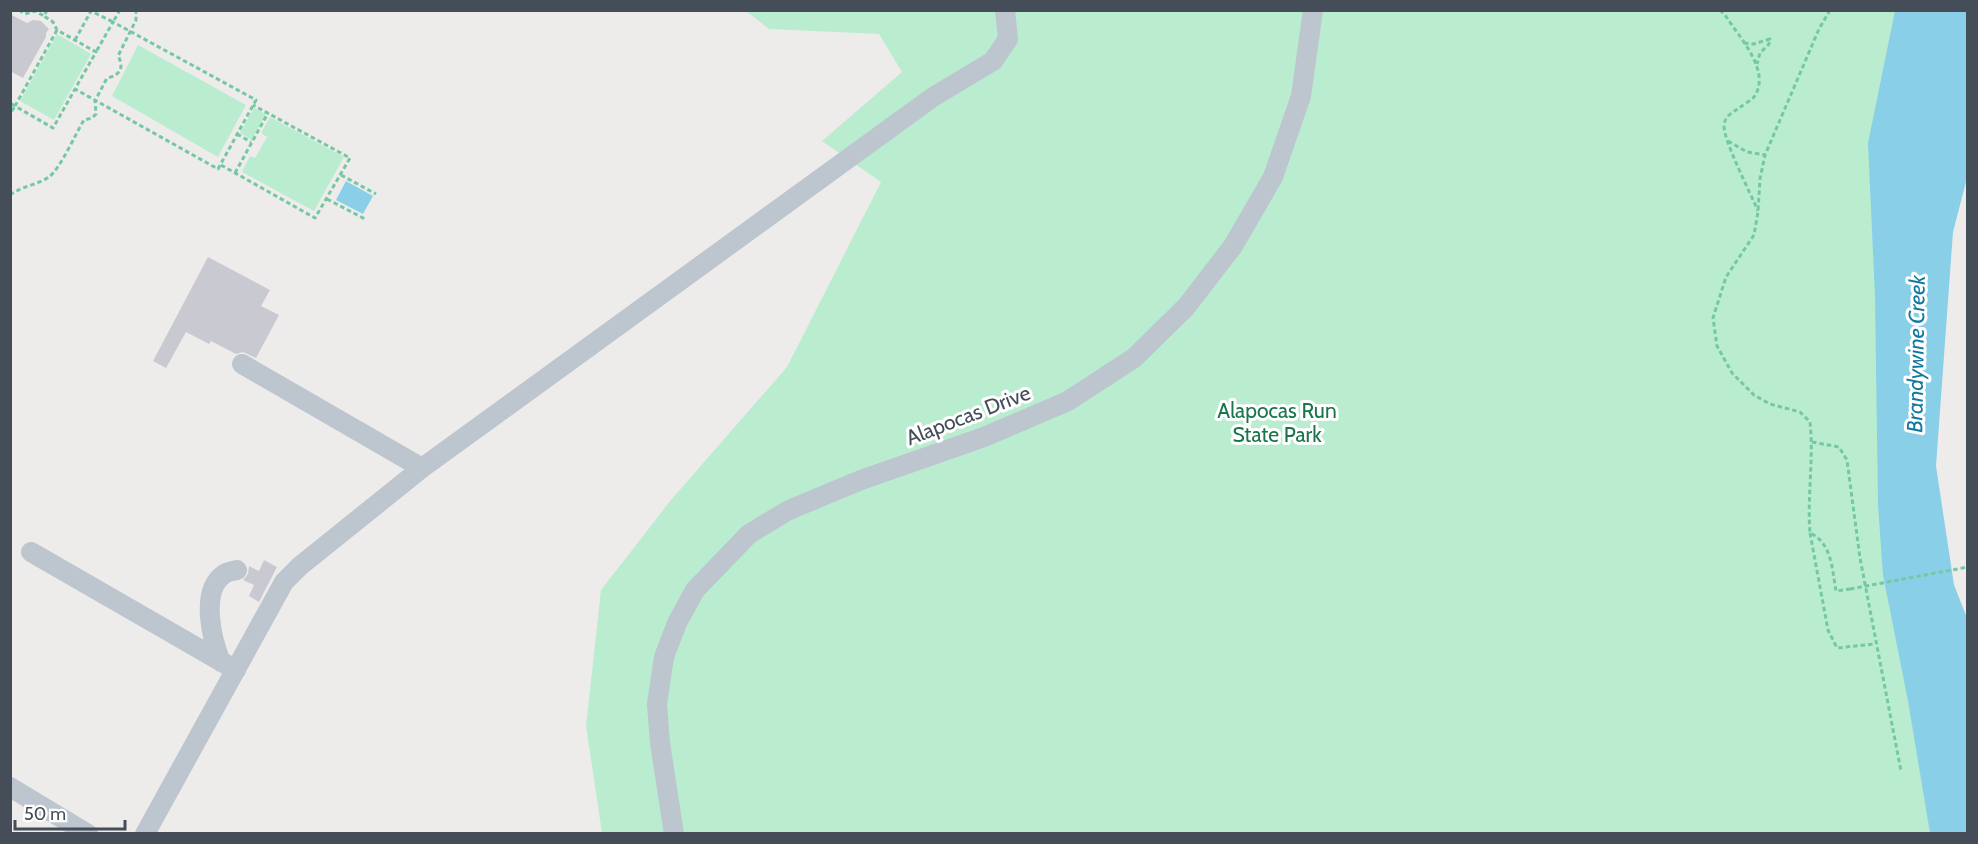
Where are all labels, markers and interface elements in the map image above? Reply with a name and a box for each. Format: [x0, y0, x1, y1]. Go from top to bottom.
water label: Brandywine Creek [1901, 274, 1931, 433]
street label: Alapocas Drive [902, 380, 1034, 450]
park label: Alapocas Run State Park [1217, 398, 1337, 447]
scale bar [15, 793, 124, 831]
text: 50 m [24, 803, 66, 825]

